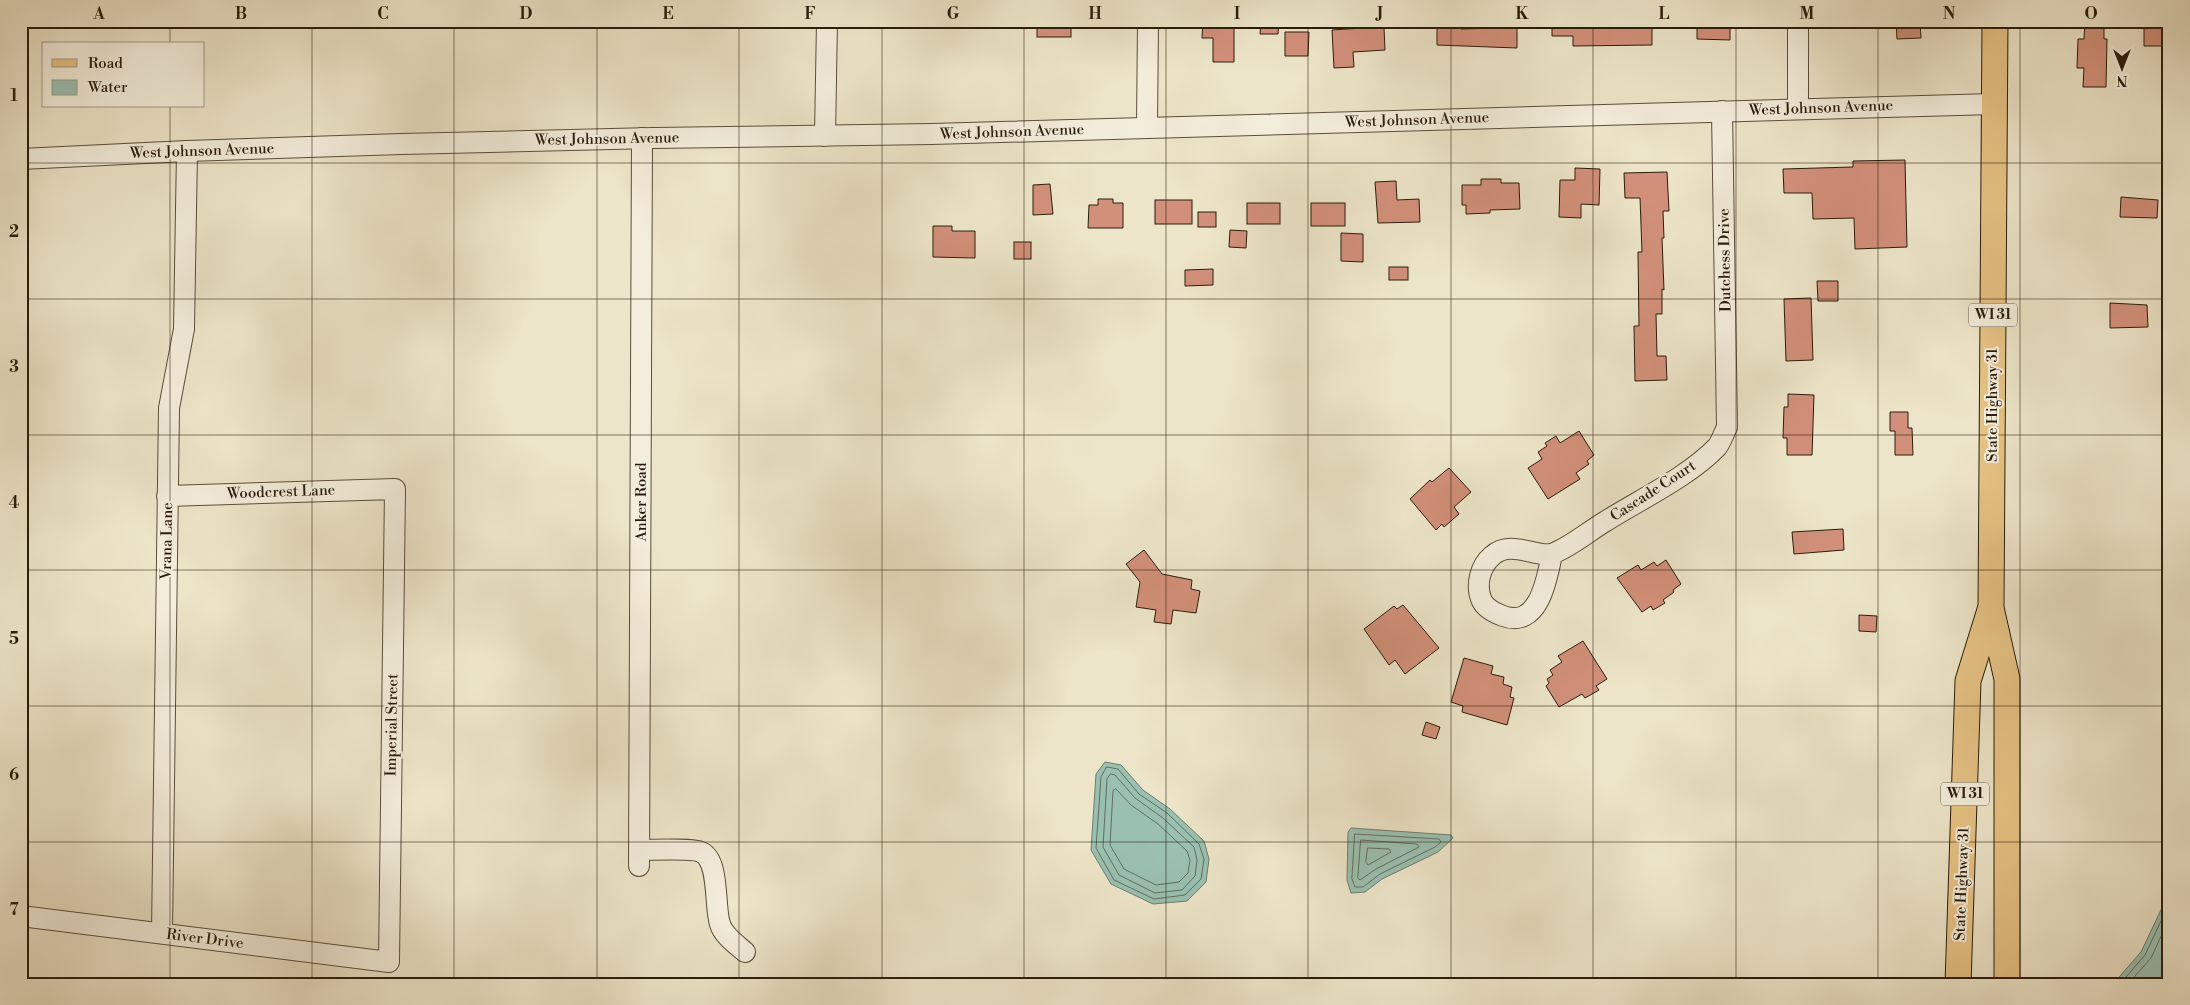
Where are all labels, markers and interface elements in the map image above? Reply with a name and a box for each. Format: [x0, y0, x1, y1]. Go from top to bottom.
text: A [92, 4, 105, 24]
text: B [235, 4, 247, 24]
text: C [377, 4, 389, 24]
text: D [520, 4, 533, 24]
text: E [662, 4, 674, 24]
text: F [804, 4, 816, 24]
text: G [947, 4, 960, 24]
text: H [1088, 4, 1102, 24]
text: I [1234, 4, 1240, 24]
text: J [1375, 4, 1383, 24]
text: K [1516, 4, 1530, 24]
text: L [1659, 4, 1670, 24]
text: M [1800, 4, 1815, 24]
text: N [1943, 4, 1956, 24]
text: O [2084, 4, 2098, 24]
legend [42, 42, 205, 108]
north arrow [2098, 42, 2148, 92]
text: Road [88, 54, 123, 73]
text: N [2116, 71, 2128, 89]
text: Water [87, 78, 128, 97]
text: 1 [10, 86, 18, 106]
street label: West Johnson Avenue [1747, 96, 1894, 120]
street label: West Johnson Avenue [1343, 108, 1490, 132]
street label: West Johnson Avenue [938, 120, 1085, 144]
street label: West Johnson Avenue [534, 128, 679, 150]
street label: West Johnson Avenue [128, 139, 275, 163]
street label: Dutchess Drive [1715, 208, 1735, 312]
text: 2 [9, 222, 19, 242]
road number: WI 31 [1969, 304, 2017, 326]
street label: State Highway 31 [1983, 348, 2002, 462]
text: 3 [9, 357, 19, 377]
street label: Cascade Court [1607, 456, 1700, 526]
street label: Anker Road [632, 462, 651, 542]
street label: Woodcrest Lane [225, 481, 336, 503]
text: 4 [9, 493, 20, 513]
street label: Vrana Lane [157, 502, 177, 581]
text: 5 [9, 629, 19, 649]
street label: Imperial Street [382, 673, 402, 776]
text: 6 [9, 765, 19, 785]
road number: WI 31 [1941, 782, 1989, 806]
street label: State Highway 31 [1951, 826, 1973, 941]
text: 7 [9, 900, 19, 920]
street label: River Drive [165, 925, 245, 953]

